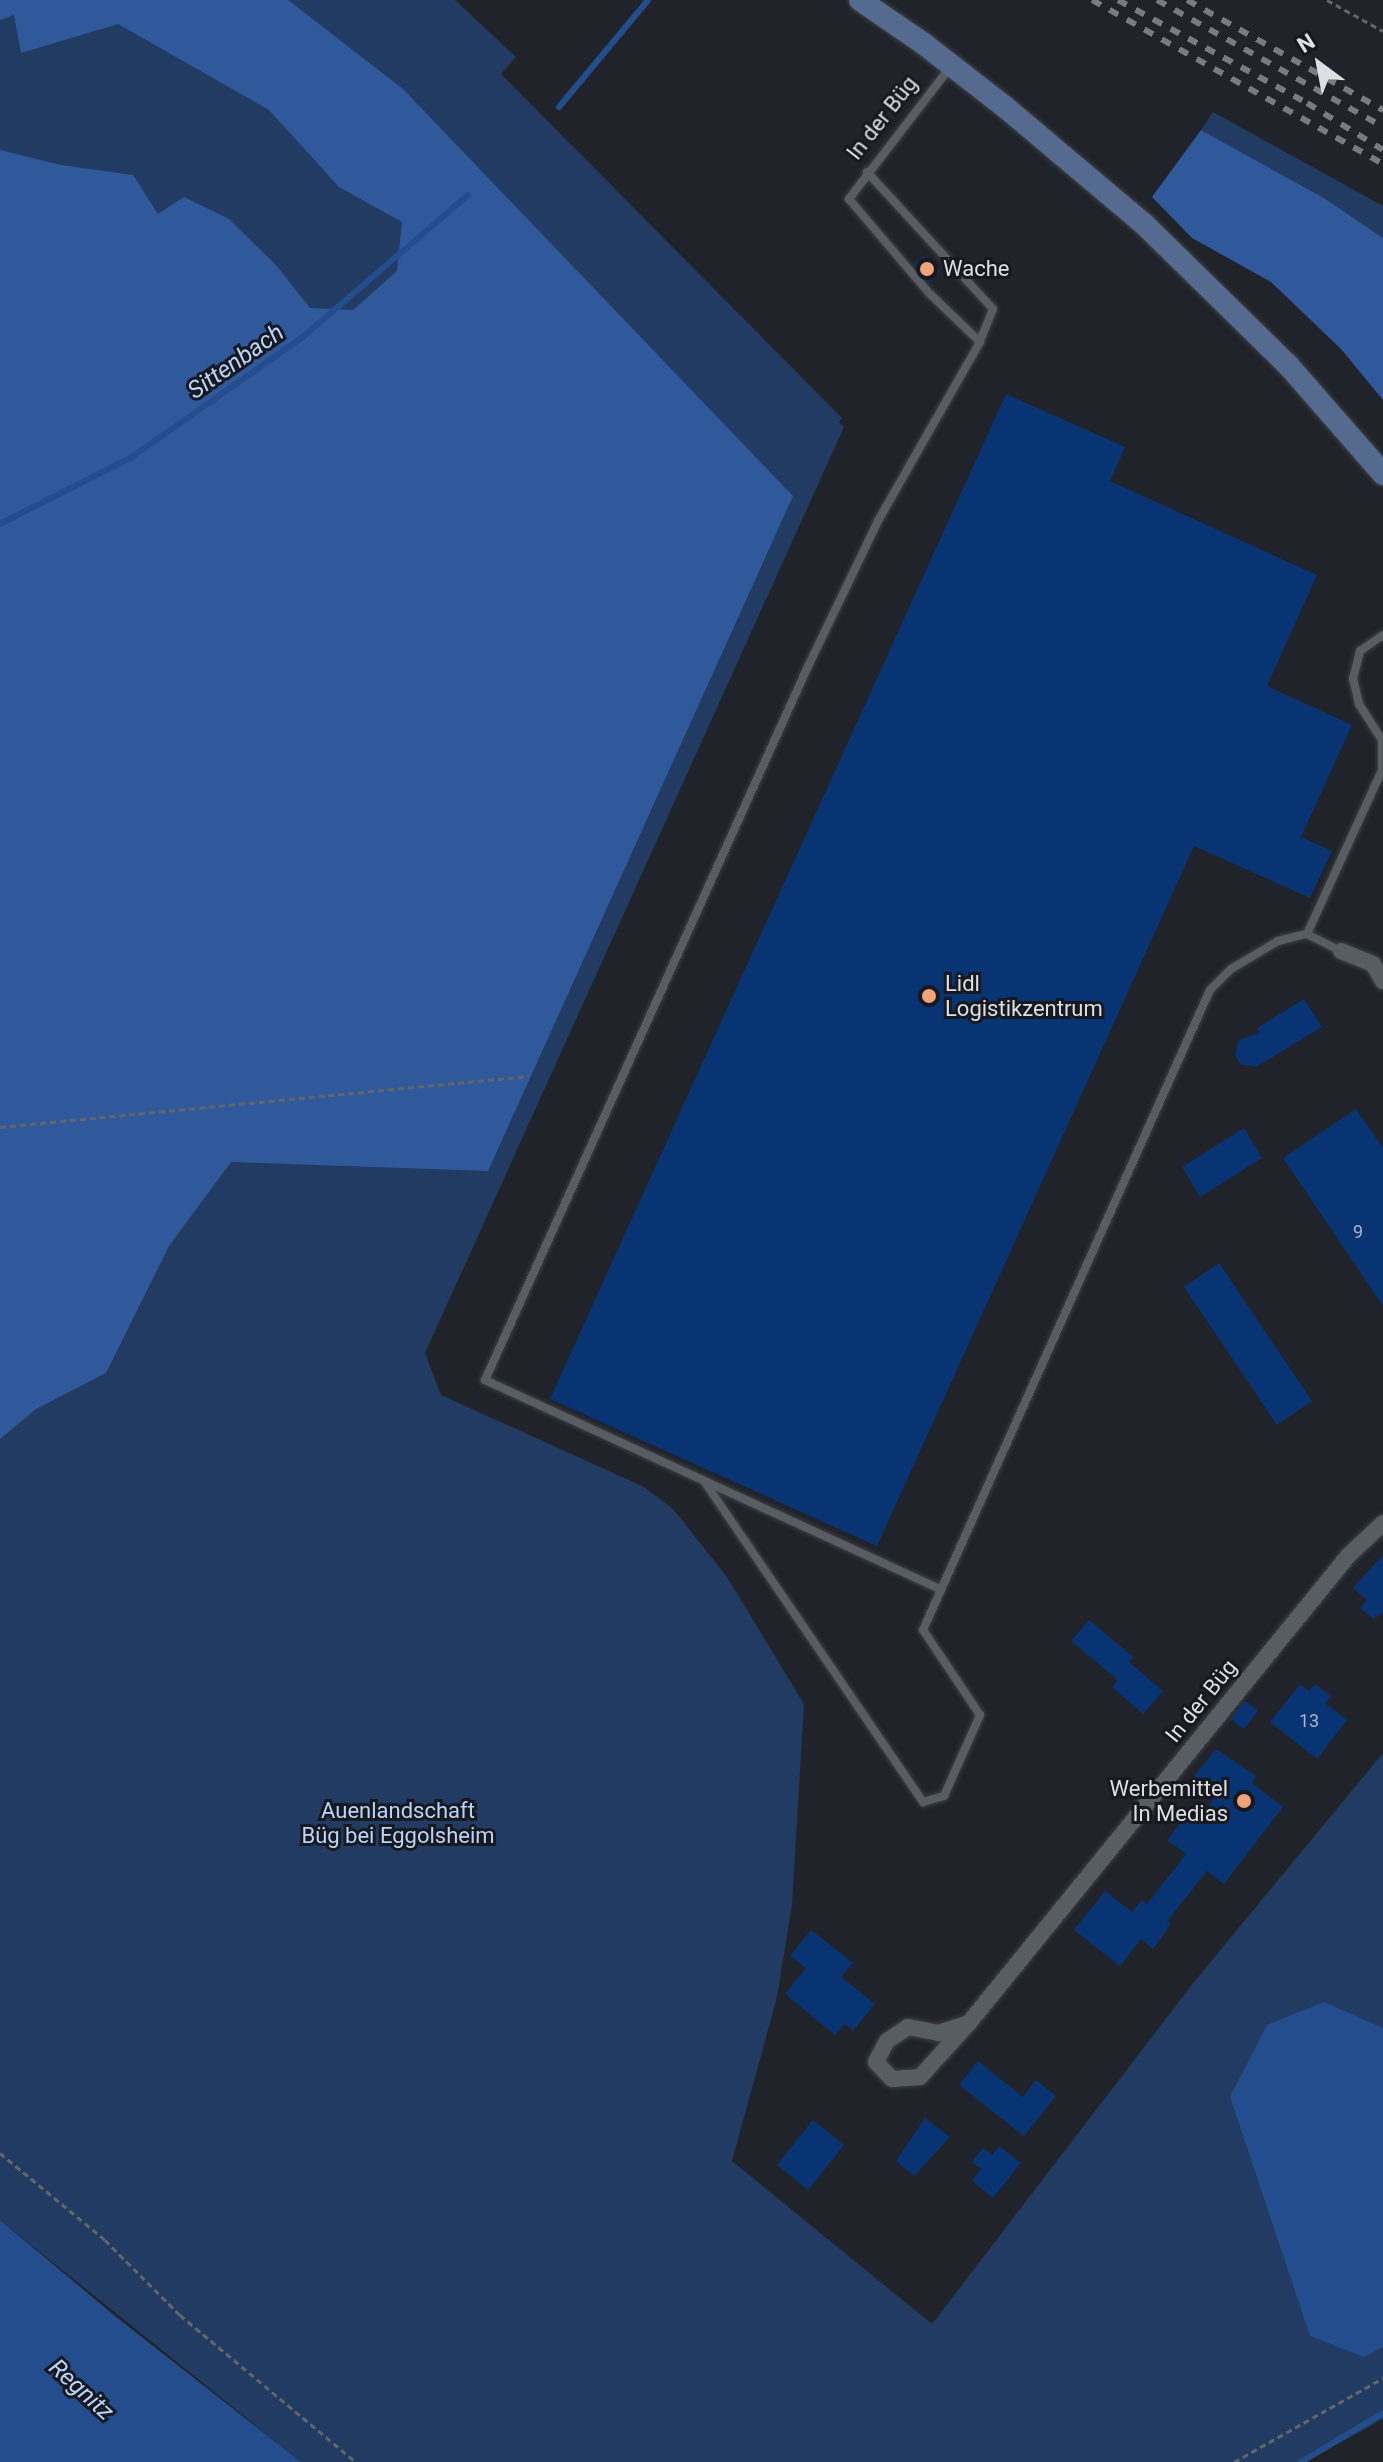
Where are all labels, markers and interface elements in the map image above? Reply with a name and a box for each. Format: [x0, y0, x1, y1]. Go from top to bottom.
north arrow [1279, 24, 1359, 104]
text: N [1293, 29, 1319, 58]
street label: In der Büg [841, 71, 923, 165]
place label: Wache [943, 256, 1009, 282]
marker: Wache [918, 260, 936, 278]
water label: Sittenbach [182, 318, 290, 406]
place label: Lidl Logistikzentrum [945, 970, 1103, 1022]
marker: Lidl Logistikzentrum [920, 987, 938, 1005]
house number: 9 [1353, 1221, 1363, 1243]
street label: In der Büg [1160, 1654, 1242, 1748]
house number: 13 [1299, 1710, 1319, 1732]
place label: Werbemittel In Medias [1110, 1775, 1228, 1826]
marker: Werbemittel In Medias [1235, 1792, 1253, 1810]
park label: Auenlandschaft Büg bei Eggolsheim [301, 1797, 495, 1848]
water label: Regnitz [43, 2353, 119, 2427]

